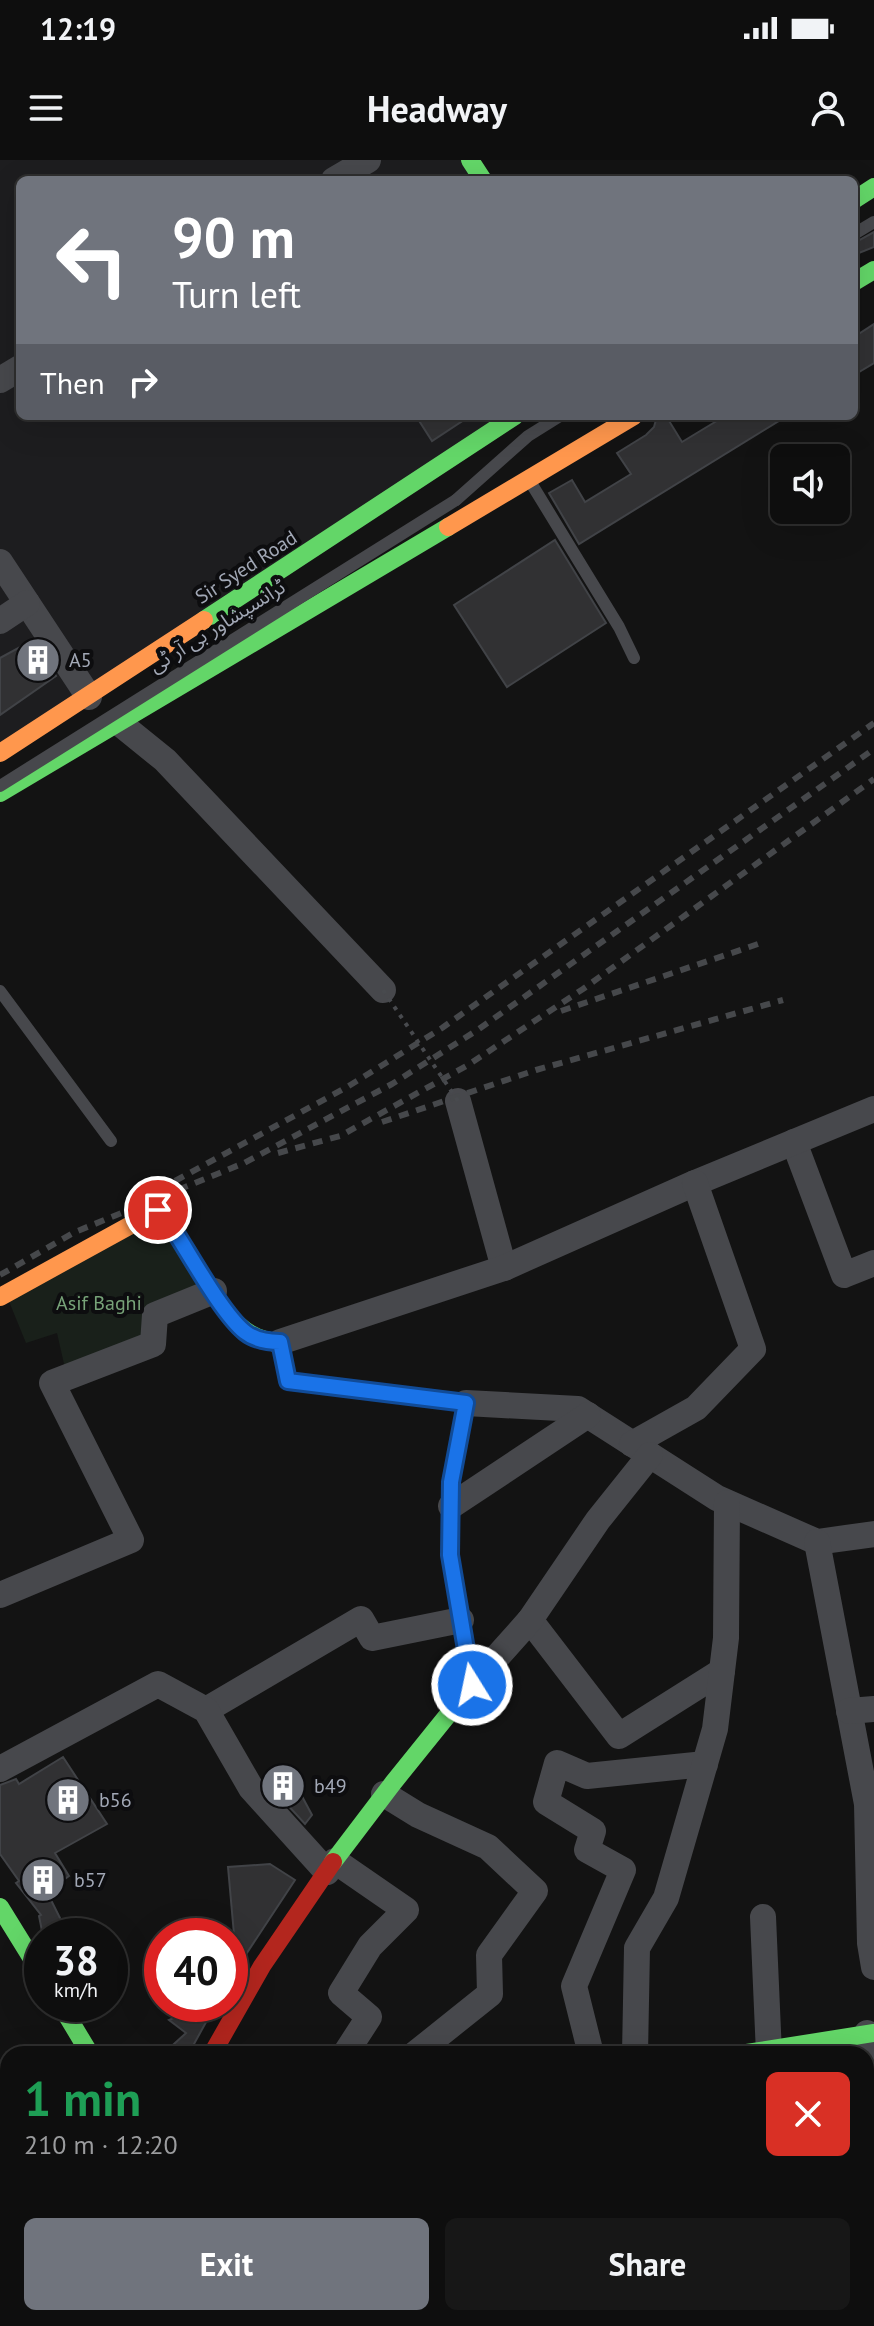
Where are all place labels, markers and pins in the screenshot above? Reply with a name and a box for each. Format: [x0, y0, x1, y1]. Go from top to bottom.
building icon: A5 [14, 636, 62, 684]
place label: A5 [69, 647, 92, 673]
pin [124, 1176, 192, 1244]
building icon: b49 [259, 1762, 307, 1810]
place label: b49 [314, 1773, 347, 1799]
building icon: b56 [44, 1776, 92, 1824]
place label: b56 [99, 1787, 132, 1813]
building icon: b57 [19, 1856, 67, 1904]
place label: b57 [74, 1867, 107, 1893]

